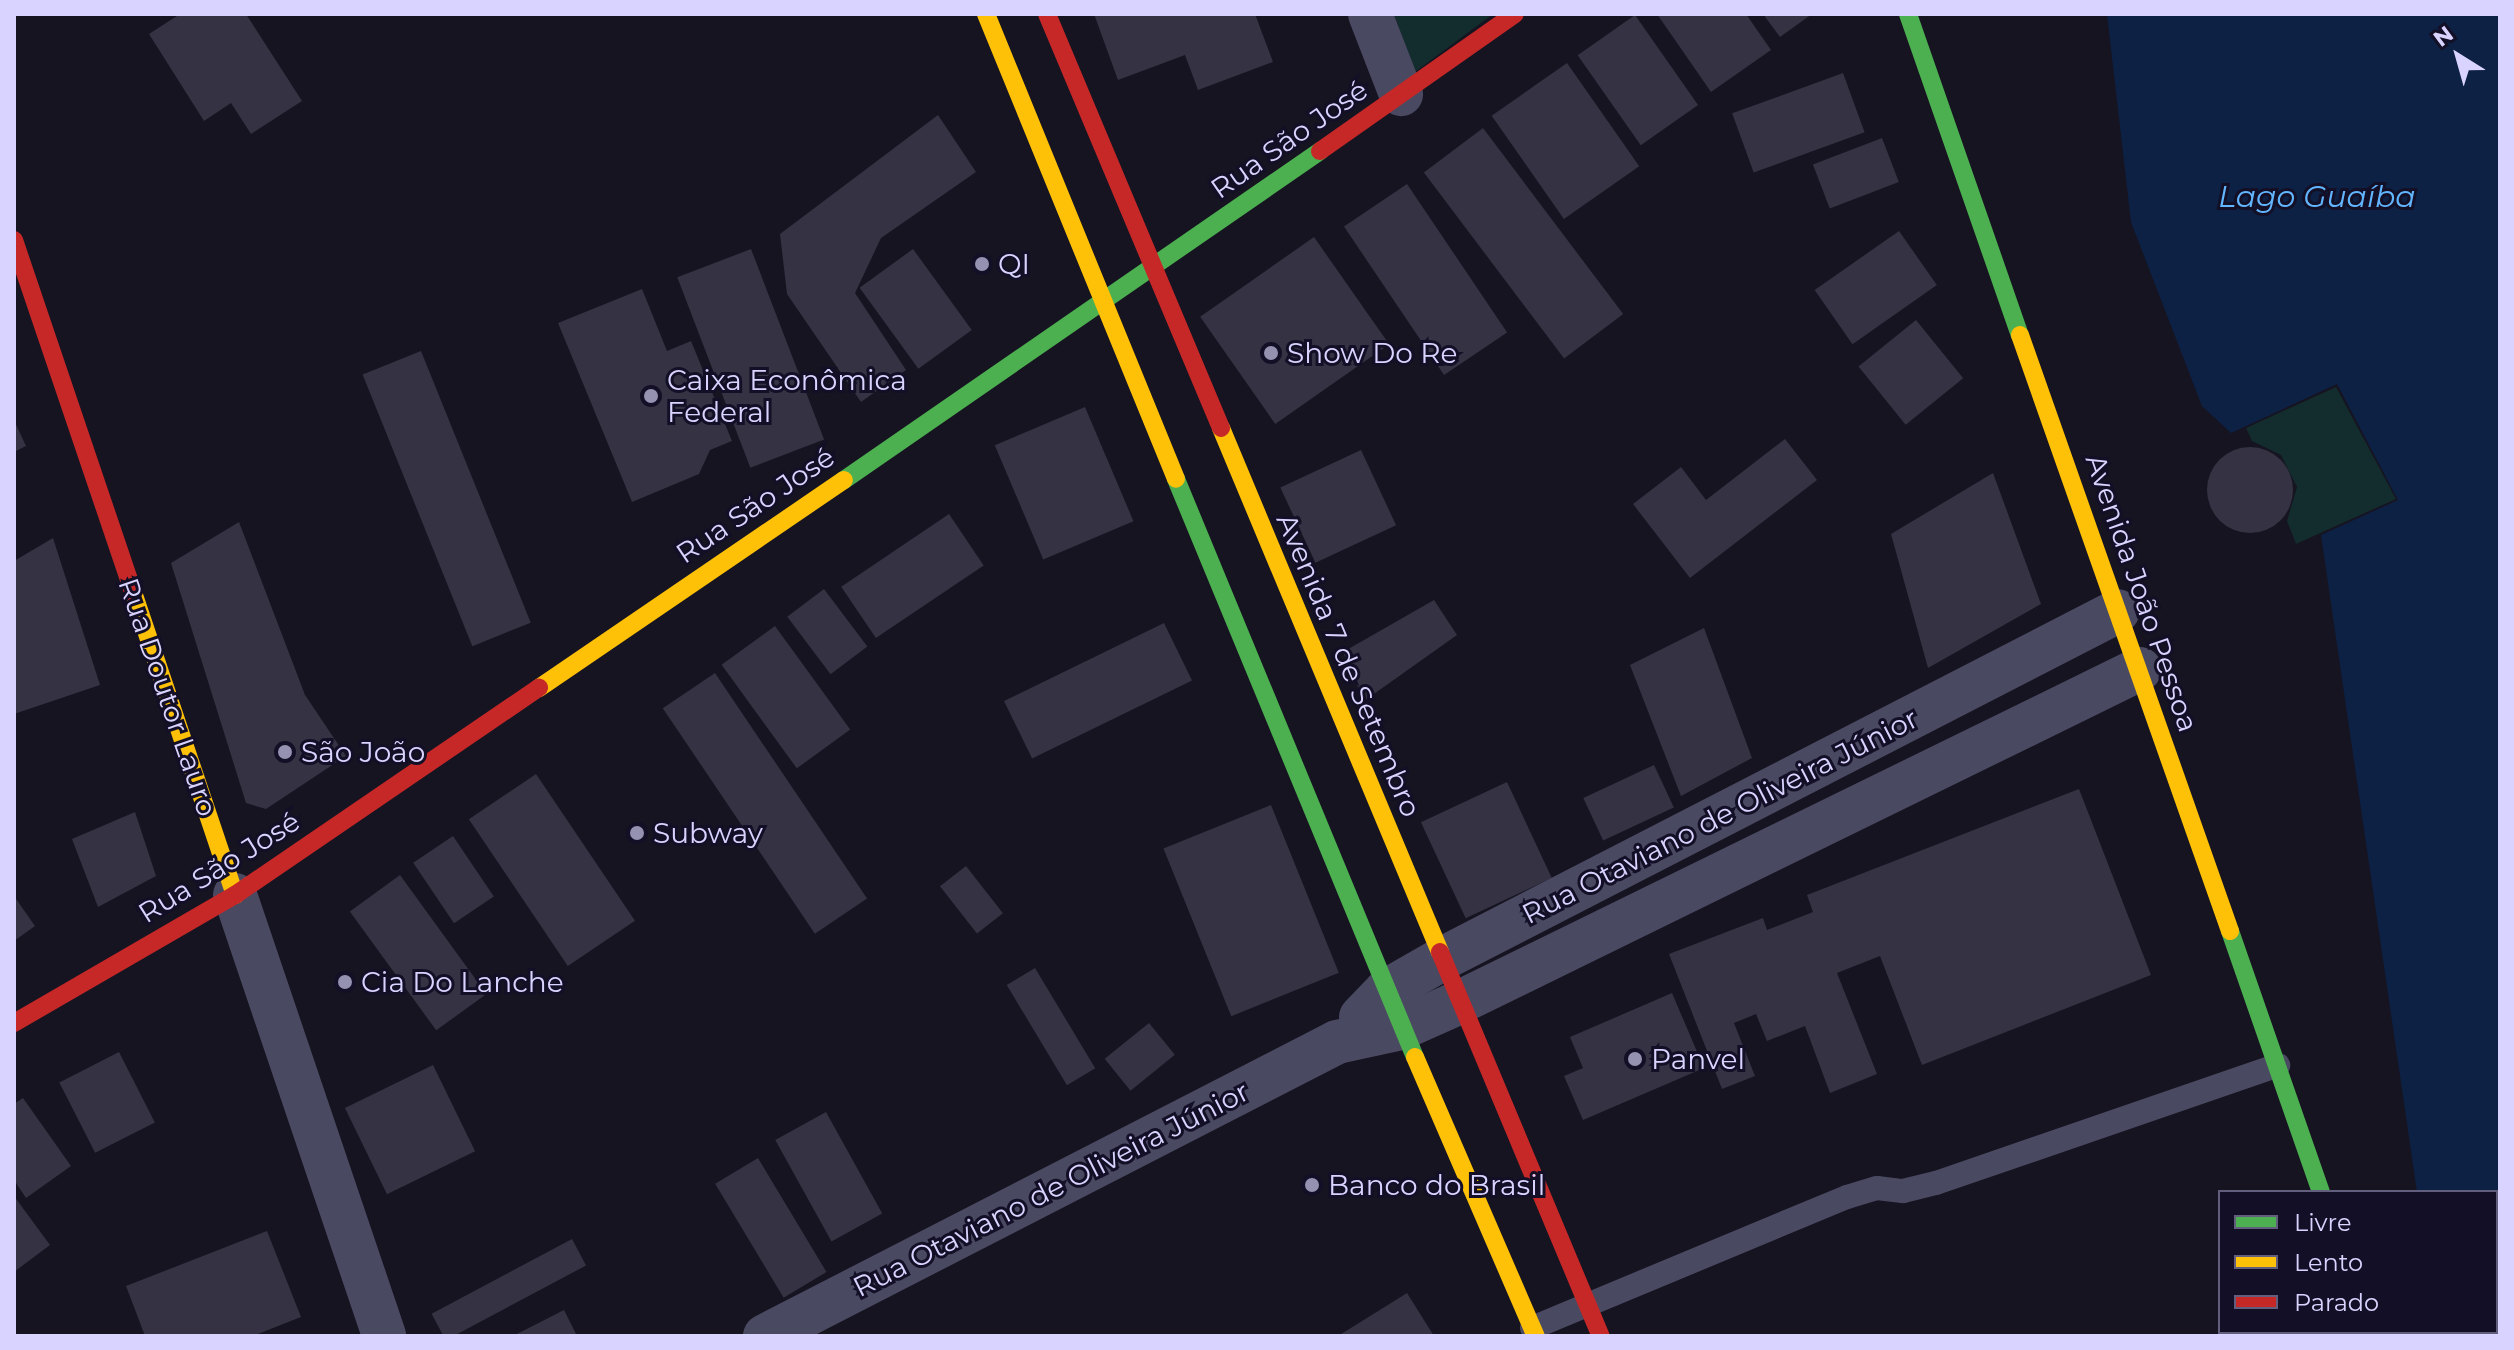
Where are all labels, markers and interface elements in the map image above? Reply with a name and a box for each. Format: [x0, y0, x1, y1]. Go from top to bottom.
north arrow [2418, 16, 2498, 96]
text: N [2428, 20, 2458, 53]
street label: Rua São José [1204, 73, 1374, 205]
water label: Lago Guaíba [2218, 179, 2416, 215]
place label: QI [998, 247, 1030, 281]
marker: QI [973, 255, 991, 273]
place label: Show Do Re [1287, 336, 1457, 370]
marker: Show Do Re [1262, 344, 1280, 362]
place label: Caixa Econômica Federal [667, 363, 907, 429]
marker: Caixa Econômica Federal [642, 387, 660, 405]
street label: Rua São José [669, 440, 841, 570]
street label: Avenida João Pessoa [2079, 450, 2205, 736]
street label: Avenida 7 de Setembro [1270, 508, 1428, 822]
street label: Rua Doutor Lauro [111, 574, 225, 820]
street label: Rua Otaviano de Oliveira Júnior [1517, 701, 1923, 931]
place label: São João [301, 735, 425, 769]
marker: São João [276, 743, 294, 761]
street label: Rua São José [132, 804, 306, 930]
place label: Subway [653, 816, 763, 850]
marker: Subway [628, 824, 646, 842]
place label: Cia Do Lanche [361, 965, 564, 999]
marker: Cia Do Lanche [336, 973, 354, 991]
place label: Panvel [1651, 1042, 1745, 1076]
marker: Panvel [1626, 1050, 1644, 1068]
street label: Rua Otaviano de Oliveira Júnior [848, 1074, 1254, 1304]
place label: Banco do Brasil [1328, 1168, 1545, 1202]
marker: Banco do Brasil [1303, 1176, 1321, 1194]
legend [2218, 1190, 2498, 1334]
text: Livre [2294, 1208, 2351, 1237]
text: Lento [2294, 1248, 2363, 1277]
text: Parado [2294, 1288, 2379, 1317]

